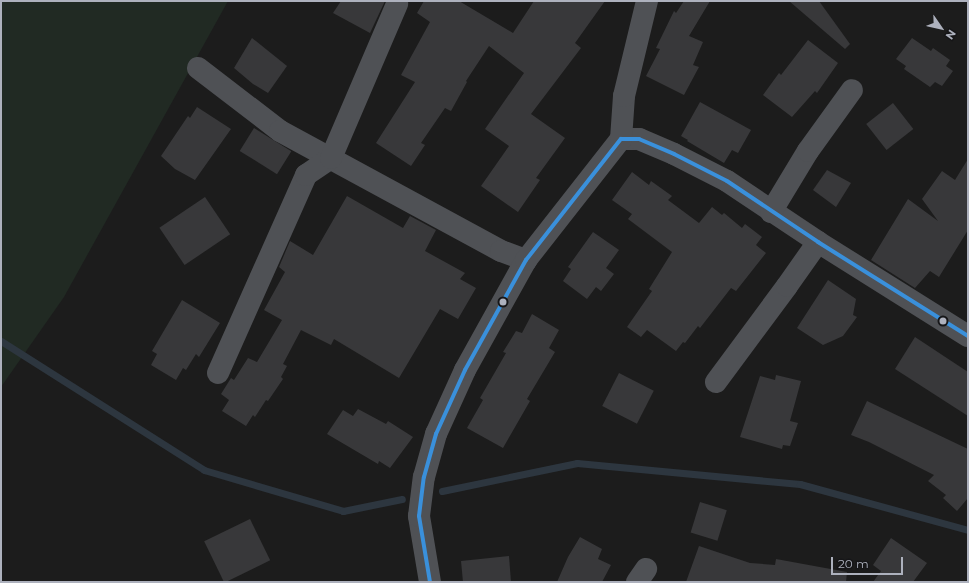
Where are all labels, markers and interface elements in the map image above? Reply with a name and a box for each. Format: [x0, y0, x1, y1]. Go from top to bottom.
north arrow [921, 8, 961, 48]
text: N [943, 27, 959, 42]
unlabelled marker [498, 297, 508, 307]
unlabelled marker [938, 316, 948, 326]
scale bar [833, 549, 905, 575]
text: 20 m [838, 556, 869, 571]

